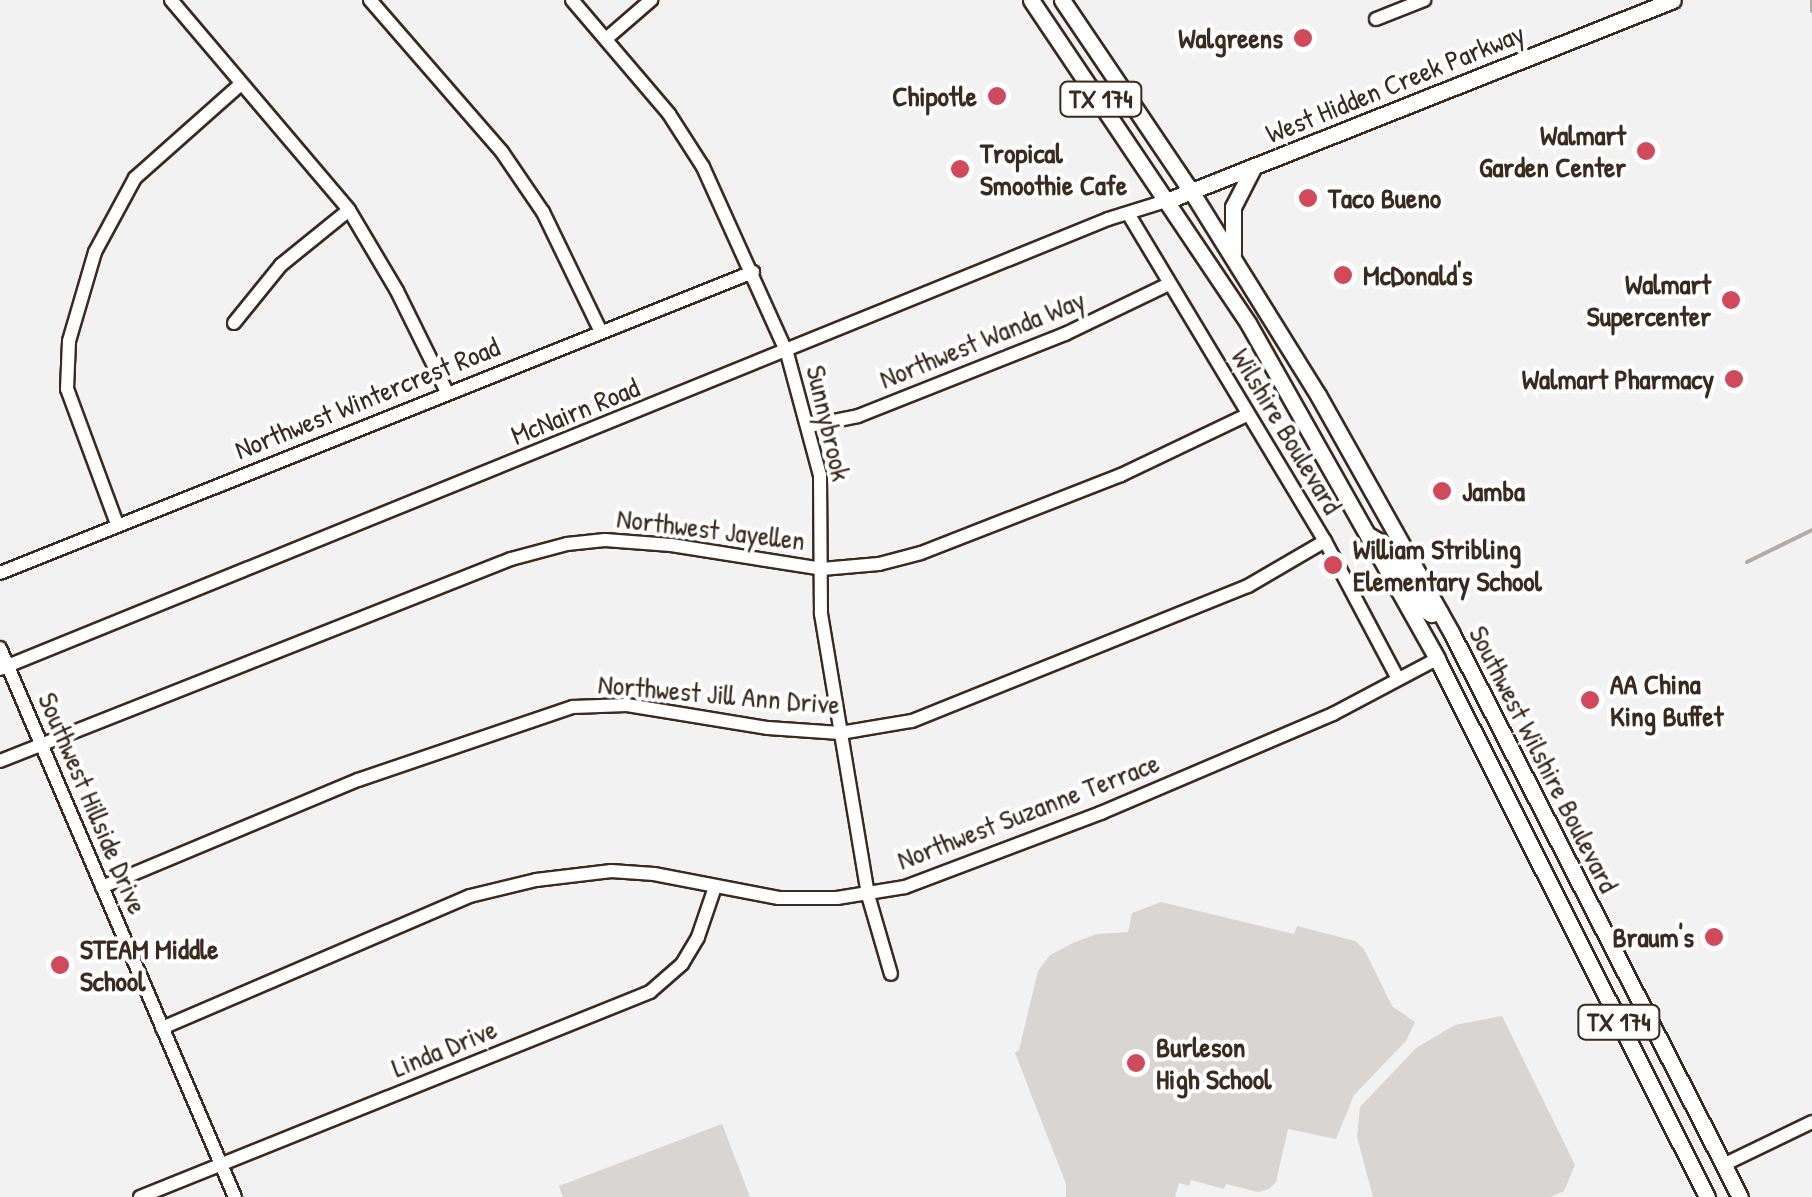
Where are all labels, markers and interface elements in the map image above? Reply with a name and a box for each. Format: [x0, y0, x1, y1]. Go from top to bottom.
street label: West Hidden Creek Parkway [1261, 16, 1529, 150]
place label: Walgreens [1178, 21, 1283, 55]
marker: Walgreens [1292, 27, 1314, 49]
place label: Chipotle [892, 79, 977, 113]
road number: TX 174 [1058, 79, 1144, 119]
marker: Chipotle [986, 85, 1008, 107]
place label: Walmart Garden Center [1479, 118, 1626, 184]
place label: Tropical Smoothie Cafe [980, 136, 1127, 202]
marker: Walmart Garden Center [1635, 140, 1657, 162]
marker: Tropical Smoothie Cafe [949, 158, 971, 180]
place label: Taco Bueno [1328, 181, 1441, 215]
marker: Taco Bueno [1297, 187, 1319, 209]
place label: McDonald's [1363, 258, 1472, 292]
marker: McDonald's [1332, 264, 1354, 286]
place label: Walmart Supercenter [1587, 267, 1711, 333]
street label: Northwest Wanda Way [874, 282, 1090, 396]
marker: Walmart Supercenter [1720, 289, 1742, 311]
street label: Northwest Wintercrest Road [230, 329, 504, 467]
street label: Wilshire Boulevard [1224, 342, 1350, 520]
street label: Sunnybrook [799, 362, 859, 484]
place label: Walmart Pharmacy [1522, 362, 1714, 396]
marker: Walmart Pharmacy [1723, 368, 1745, 390]
street label: McNairn Road [506, 370, 644, 452]
place label: Jamba [1462, 474, 1525, 508]
marker: Jamba [1431, 480, 1453, 502]
street label: Northwest Jayellen [615, 501, 807, 557]
place label: William Stribling Elementary School [1353, 532, 1542, 598]
marker: William Stribling Elementary School [1322, 554, 1344, 576]
street label: Southwest Wilshire Boulevard [1462, 620, 1626, 898]
street label: Northwest Jill Ann Drive [597, 667, 841, 721]
place label: AA China King Buffet [1610, 667, 1723, 733]
street label: Southwest Hillside Drive [31, 687, 155, 919]
marker: AA China King Buffet [1579, 689, 1601, 711]
street label: Northwest Suzanne Terrace [892, 746, 1164, 876]
place label: Braum's [1612, 920, 1694, 954]
marker: Braum's [1703, 926, 1725, 948]
place label: STEAM Middle School [80, 932, 218, 998]
marker: STEAM Middle School [49, 954, 71, 976]
road number: TX 174 [1576, 1002, 1662, 1042]
street label: Linda Drive [387, 1012, 501, 1084]
place label: Burleson High School [1156, 1030, 1272, 1096]
marker: Burleson High School [1125, 1052, 1147, 1074]

